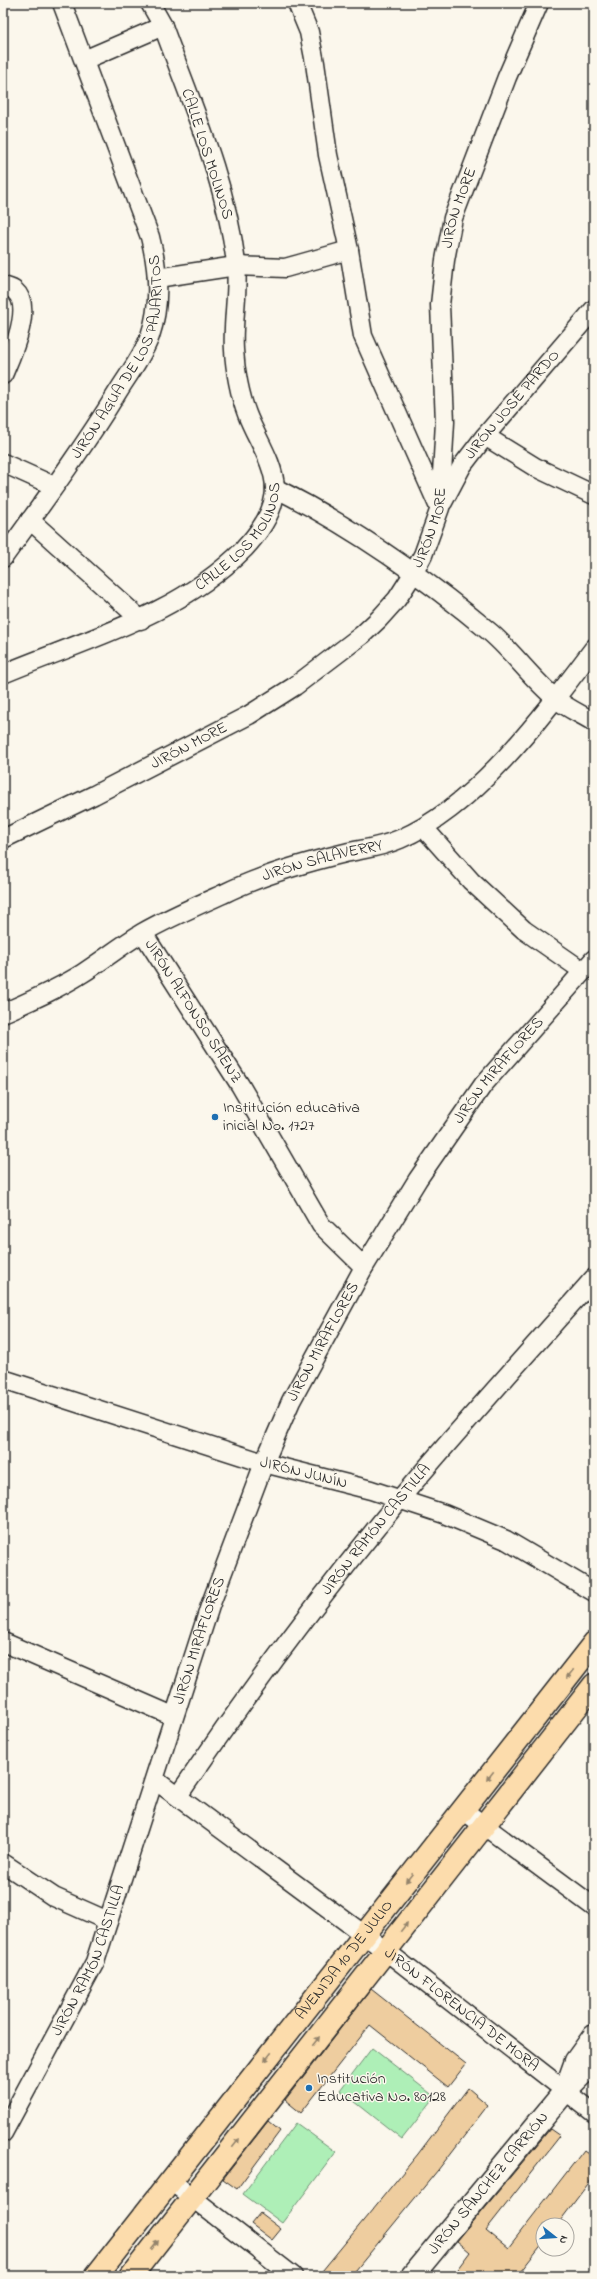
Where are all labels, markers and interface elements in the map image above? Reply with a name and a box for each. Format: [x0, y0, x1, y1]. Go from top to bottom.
street label: CALLE LOS MOLINOS [175, 85, 239, 223]
street label: JIRÓN MORE [435, 164, 483, 250]
street label: JIRÓN AGUA DE LOS PAJARITOS [65, 253, 169, 464]
street label: JIRÓN JOSÉ PARDO [459, 345, 566, 465]
street label: CALLE LOS MOLINOS [190, 482, 287, 597]
street label: JIRÓN MORE [406, 487, 453, 572]
street label: JIRÓN MORE [146, 716, 232, 776]
street label: JIRÓN SALAVERRY [259, 833, 386, 888]
street label: JIRÓN ALFONSO SÁENZ [138, 935, 248, 1088]
street label: JIRÓN MIRAFLORES [447, 1011, 550, 1129]
place label: Institución educativa inicial No. 1727 [223, 1096, 360, 1138]
marker: Institución educativa inicial No. 1727 [210, 1112, 220, 1122]
street label: JIRÓN MIRAFLORES [281, 1278, 365, 1406]
street label: JIRÓN JUNÍN [257, 1450, 350, 1496]
street label: JIRÓN RAMÓN CASTILLA [315, 1459, 437, 1601]
street label: JIRÓN MIRAFLORES [167, 1574, 232, 1707]
one-way arrow [566, 1669, 574, 1680]
one-way arrow [485, 1771, 494, 1782]
one-way arrow [405, 1873, 413, 1884]
street label: JIRÓN RAMÓN CASTILLA [45, 1882, 131, 2041]
street label: AVENIDA 10 DE JULIO [290, 1895, 399, 2025]
one-way arrow [400, 1922, 409, 1933]
street label: JIRÓN FLORENCIA DE MORA [379, 1942, 544, 2078]
one-way arrow [311, 2035, 320, 2046]
one-way arrow [264, 2052, 272, 2063]
place label: Institución Educativa No. 80128 [317, 2067, 446, 2109]
marker: Institución Educativa No. 80128 [304, 2083, 314, 2093]
street label: JIRÓN SÁNCHEZ CARRIÓN [422, 2107, 555, 2260]
one-way arrow [231, 2138, 240, 2149]
north arrow [535, 2217, 575, 2257]
text: N [555, 2234, 572, 2246]
one-way arrow [151, 2240, 160, 2251]

